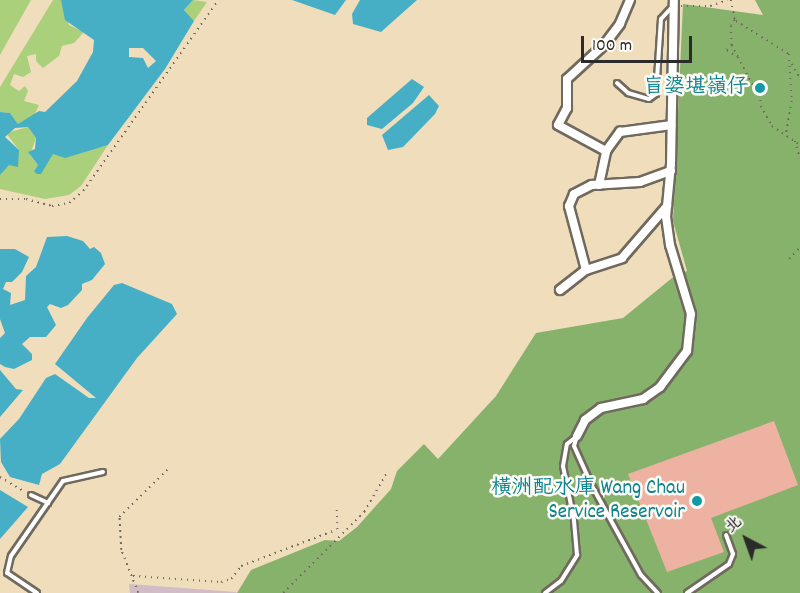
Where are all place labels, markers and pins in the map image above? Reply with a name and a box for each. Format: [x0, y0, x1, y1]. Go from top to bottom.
place label: 盲婆堪嶺仔 [643, 75, 748, 101]
marker: 盲婆堪嶺仔 [753, 81, 767, 95]
place label: 橫洲配水庫 Wang Chau Service Reservoir [491, 476, 685, 526]
marker: 橫洲配水庫 Wang Chau Service Reservoir [690, 494, 704, 508]

